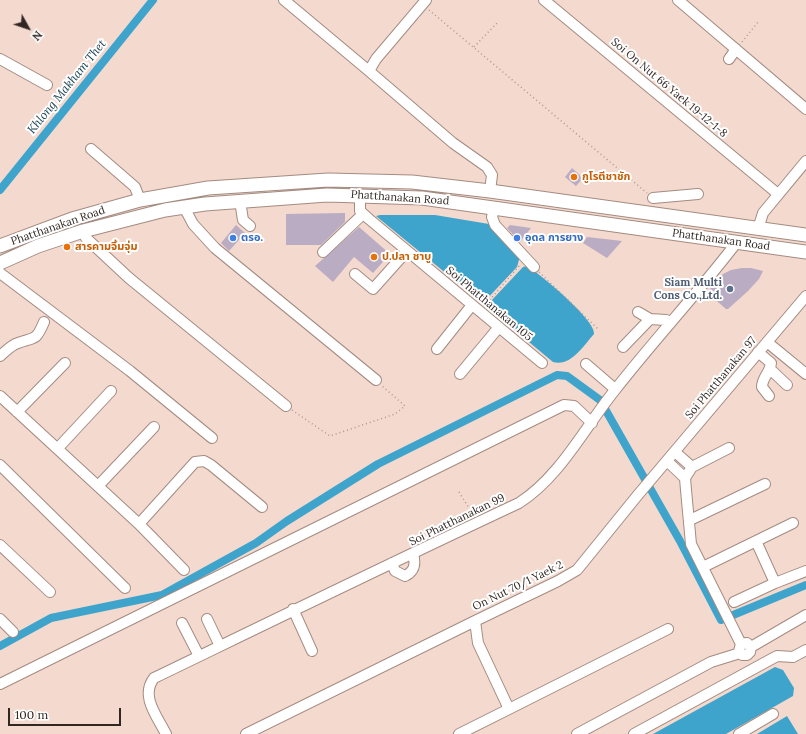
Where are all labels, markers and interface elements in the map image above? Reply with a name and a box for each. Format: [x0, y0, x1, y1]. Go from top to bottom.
north arrow [8, 8, 48, 48]
text: N [29, 28, 45, 43]
street label: Soi On Nut 66 Yaek 19-12-1-8 [608, 36, 730, 140]
water label: Khlong Makham Thet [25, 37, 109, 137]
place label: กูโรตีชาชัก [582, 170, 630, 184]
marker: กูโรตีชาชัก [569, 172, 579, 182]
street label: Phatthanakan Road [350, 188, 450, 208]
street label: Phatthanakan Road [9, 204, 107, 248]
street label: Phatthanakan Road [671, 227, 771, 253]
place label: ตรอ. [241, 231, 263, 245]
place label: อุดล การยาง [525, 231, 583, 245]
marker: ตรอ. [228, 233, 238, 243]
marker: อุดล การยาง [512, 233, 522, 243]
place label: สารคามจิ้มจุ่ม [75, 240, 138, 254]
marker: สารคามจิ้มจุ่ม [62, 242, 72, 252]
place label: ป.ปลา ชาบู [382, 250, 431, 264]
marker: ป.ปลา ชาบู [369, 252, 379, 262]
street label: Soi Phatthanakan 105 [443, 264, 535, 344]
place label: Siam Multi Cons Co.,Ltd. [654, 276, 722, 302]
marker: Siam Multi Cons Co.,Ltd. [725, 284, 735, 294]
street label: Soi Phatthanakan 97 [683, 334, 759, 422]
street label: Soi Phatthanakan 99 [407, 491, 507, 549]
street label: On Nut 70/1 Yaek 2 [471, 558, 565, 614]
scale bar [10, 700, 123, 726]
text: 100 m [15, 707, 48, 722]

